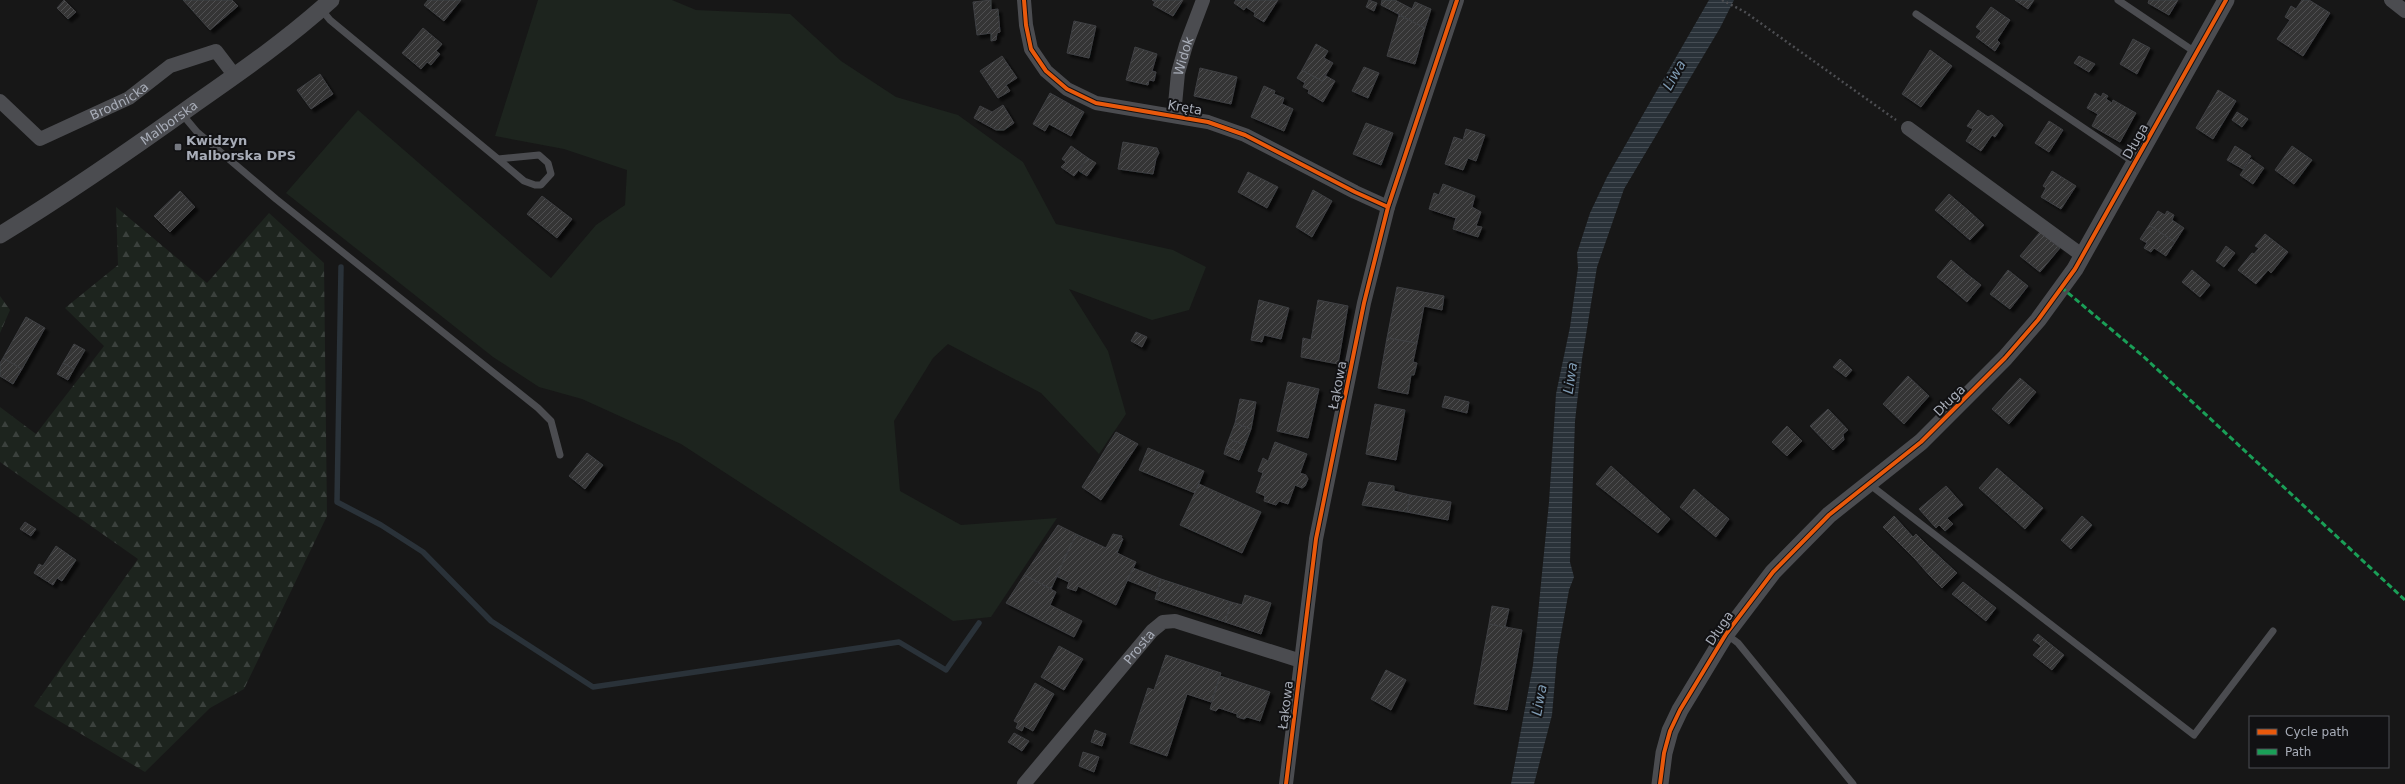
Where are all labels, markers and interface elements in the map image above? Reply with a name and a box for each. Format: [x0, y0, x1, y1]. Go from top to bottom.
street label: Widok [1171, 34, 1197, 77]
water label: Liwa [1659, 57, 1689, 93]
street label: Brodnicka [88, 79, 151, 123]
street label: Malborska [138, 97, 201, 148]
street label: Kręta [1166, 97, 1203, 118]
street label: Długa [2120, 121, 2151, 162]
place label: Kwidzyn Malborska DPS [186, 133, 296, 163]
marker: Kwidzyn Malborska DPS [173, 142, 183, 152]
street label: Łąkowa [1325, 360, 1350, 412]
water label: Liwa [1560, 361, 1580, 395]
street label: Długa [1931, 382, 1968, 419]
street label: Długa [1703, 608, 1736, 648]
street label: Prosta [1120, 627, 1158, 667]
street label: Łąkowa [1275, 680, 1296, 731]
water label: Liwa [1528, 683, 1550, 717]
legend [2249, 716, 2389, 768]
text: Cycle path [2285, 725, 2349, 739]
text: Path [2285, 745, 2311, 759]

